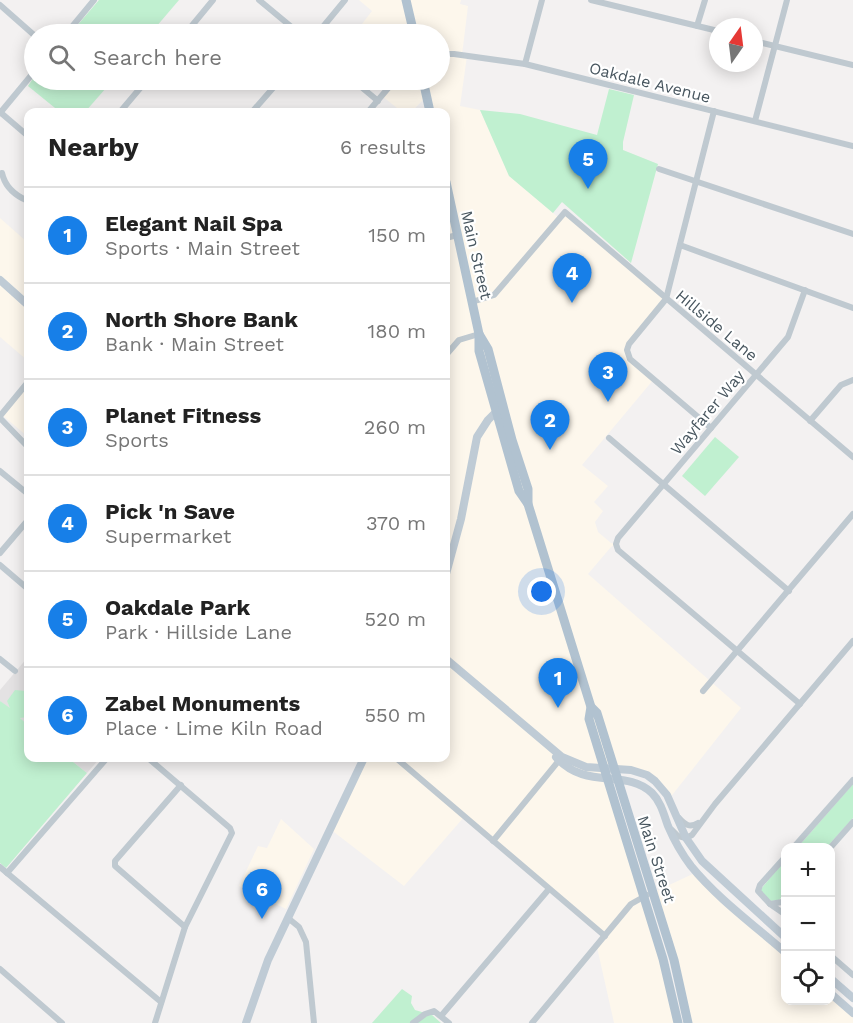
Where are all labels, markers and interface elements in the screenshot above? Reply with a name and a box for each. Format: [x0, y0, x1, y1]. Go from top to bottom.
north arrow [709, 18, 763, 72]
search box [24, 24, 450, 90]
icon: search [45, 41, 78, 74]
text: Search here [93, 45, 222, 70]
street label: Oakdale Avenue [587, 58, 713, 107]
text: Nearby [48, 132, 139, 162]
text: 6 results [340, 135, 426, 159]
pin: 5 [568, 140, 608, 189]
street label: Main Street [457, 209, 496, 302]
text: Elegant Nail Spa [105, 211, 283, 236]
text: 1 [63, 223, 72, 247]
text: 150 m [368, 223, 426, 247]
text: Sports · Main Street [105, 236, 300, 260]
pin: 4 [552, 254, 592, 303]
street label: Hillside Lane [672, 286, 761, 365]
text: North Shore Bank [105, 307, 298, 332]
text: 2 [62, 319, 73, 343]
text: 180 m [368, 319, 426, 343]
text: Bank · Main Street [105, 332, 284, 356]
pin: 3 [588, 352, 628, 402]
street label: Wayfarer Way [666, 366, 749, 459]
pin: 2 [530, 400, 570, 450]
text: Planet Fitness [105, 403, 261, 428]
text: 3 [62, 415, 73, 439]
text: 260 m [364, 415, 426, 439]
text: Sports [105, 428, 169, 452]
text: Pick 'n Save [105, 499, 235, 524]
text: 4 [61, 511, 74, 535]
text: 370 m [366, 511, 426, 535]
text: Supermarket [105, 524, 231, 548]
your location [527, 577, 556, 606]
text: Oakdale Park [105, 595, 250, 620]
text: 5 [62, 607, 73, 631]
text: 520 m [364, 607, 426, 631]
text: Park · Hillside Lane [105, 620, 292, 644]
pin: 1 [538, 658, 578, 708]
text: Zabel Monuments [105, 691, 300, 716]
text: 6 [61, 703, 74, 727]
text: 550 m [364, 703, 426, 727]
text: Place · Lime Kiln Road [105, 716, 323, 740]
street label: Main Street [634, 813, 680, 905]
map controls [781, 843, 835, 1005]
button: + [781, 843, 835, 897]
pin: 6 [242, 870, 282, 919]
button: − [781, 897, 835, 951]
button: locate [781, 951, 835, 1005]

